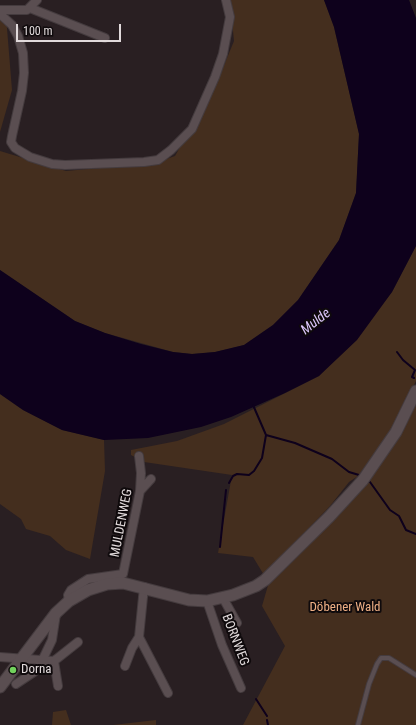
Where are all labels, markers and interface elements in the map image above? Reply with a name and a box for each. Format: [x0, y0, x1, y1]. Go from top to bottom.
scale bar [18, 16, 123, 42]
text: 100 m [23, 24, 53, 38]
water label: Mulde [298, 305, 334, 339]
street label: MULDENWEG [108, 488, 136, 558]
park label: Döbener Wald [309, 600, 381, 616]
street label: BORNWEG [218, 612, 252, 668]
place label: Dorna [21, 662, 51, 678]
marker: Dorna [8, 665, 18, 675]

